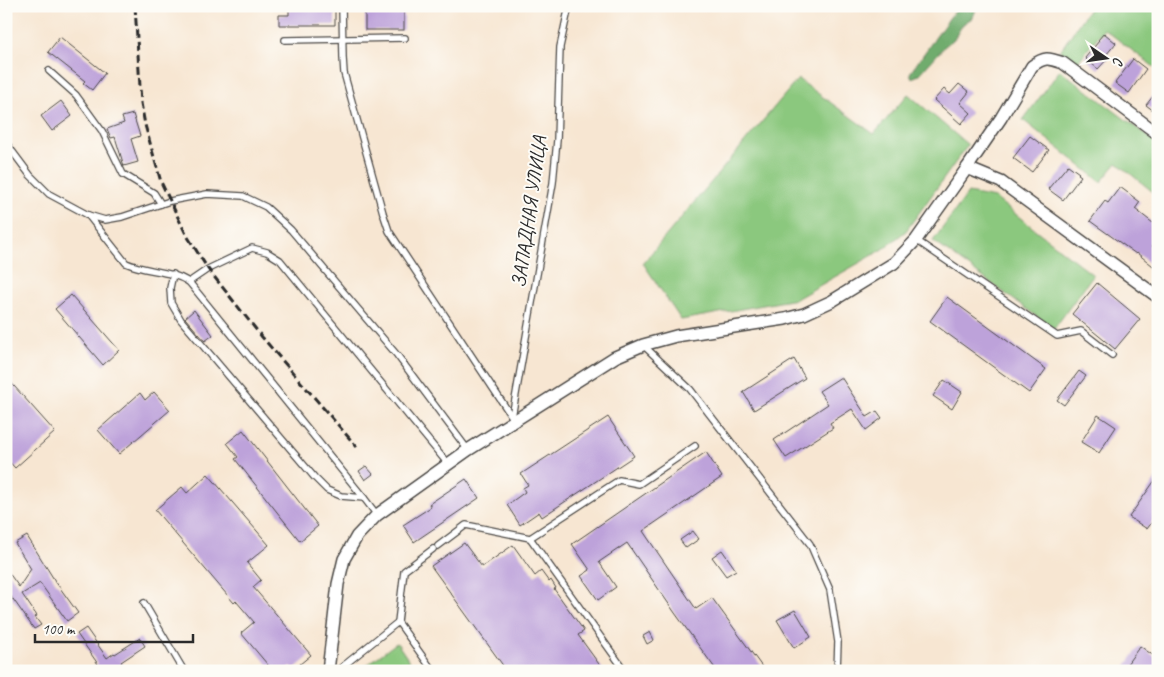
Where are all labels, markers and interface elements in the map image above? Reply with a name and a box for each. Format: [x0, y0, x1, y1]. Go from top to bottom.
north arrow [1082, 32, 1132, 82]
text: С [1109, 56, 1127, 68]
street label: ЗАПАДНАЯ УЛИЦА [506, 134, 552, 289]
scale bar [35, 612, 192, 644]
text: 100 m [42, 620, 76, 639]

